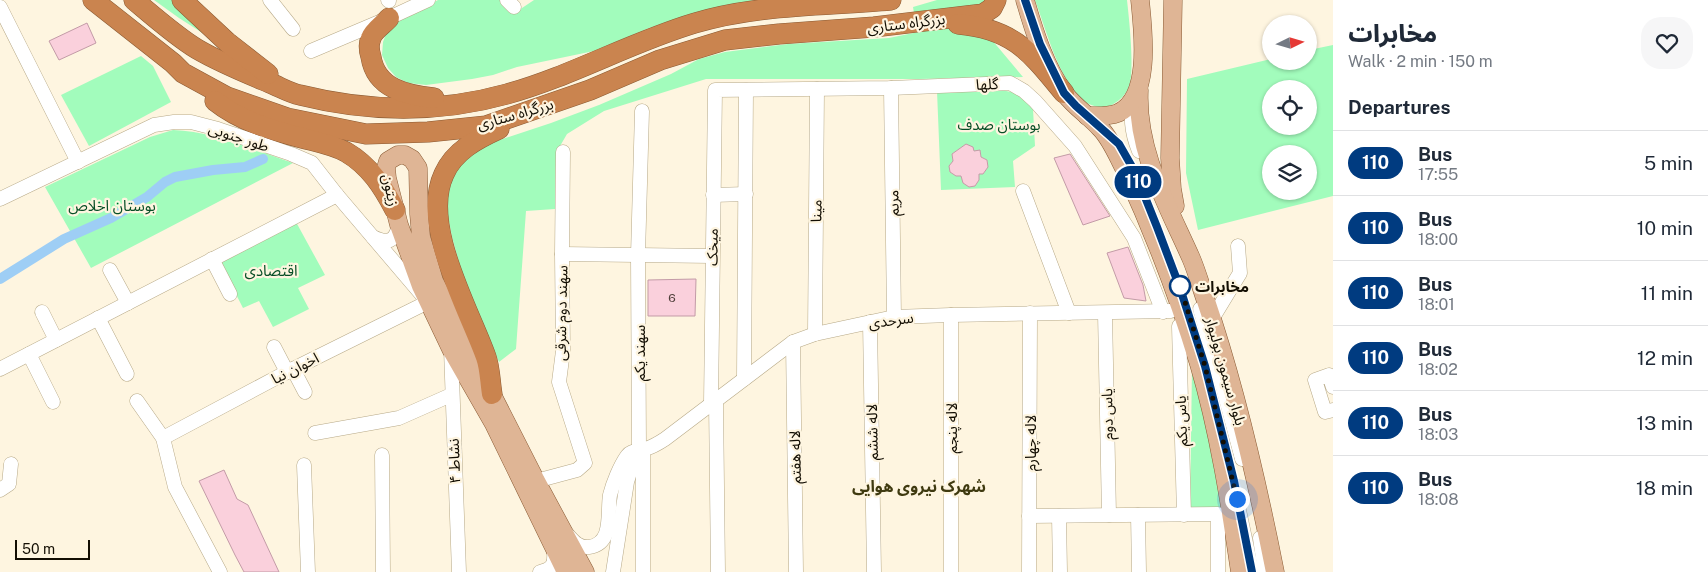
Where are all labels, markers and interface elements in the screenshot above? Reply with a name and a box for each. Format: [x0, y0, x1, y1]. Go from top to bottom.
street label: بزرگراه ستاری [866, 10, 946, 37]
north arrow [1262, 15, 1318, 70]
map controls [1262, 15, 1317, 200]
button: heart [1641, 17, 1693, 69]
text: مخابرات [1348, 19, 1437, 47]
text: Walk · 2 min · 150 m [1348, 52, 1493, 71]
street label: گلها [975, 75, 1000, 94]
button: locate [1262, 80, 1317, 135]
street label: بزرگراه ستاری [475, 95, 555, 134]
text: Departures [1348, 96, 1451, 118]
park label: بوستان صدف [957, 116, 1041, 134]
street label: طور جنوبی [206, 119, 271, 156]
text: Bus [1418, 143, 1452, 165]
button: layers [1262, 145, 1317, 200]
text: 110 [1362, 152, 1389, 173]
text: 5 min [1644, 152, 1693, 174]
text: 17:55 [1418, 165, 1458, 184]
line badge: 110 [1109, 166, 1167, 198]
text: 110 [1124, 171, 1152, 192]
street label: زیتون [378, 172, 403, 208]
street label: مریم [884, 190, 905, 216]
park label: بوستان اخلاص [68, 197, 156, 215]
street label: مینا [807, 199, 825, 223]
text: Bus [1418, 208, 1452, 230]
text: 110 [1362, 217, 1389, 238]
text: 10 min [1637, 217, 1693, 239]
street label: میخک [703, 228, 721, 266]
text: 18:00 [1418, 230, 1458, 249]
park label: اقتصادی [244, 262, 298, 280]
street label: سهند دوم شرقی [552, 265, 573, 361]
text: Bus [1418, 273, 1452, 295]
marker: مخابرات [1169, 275, 1191, 297]
place label: مخابرات [1195, 278, 1249, 296]
text: 110 [1362, 282, 1389, 303]
text: 11 min [1641, 282, 1693, 304]
house number: 6 [668, 291, 676, 305]
text: 18:01 [1418, 295, 1455, 314]
street label: سرحدی [867, 308, 915, 333]
street label: بلوار سیمون بولیوار [1201, 314, 1250, 428]
street label: سهند يكم [631, 324, 651, 381]
text: Bus [1418, 338, 1452, 360]
text: 110 [1362, 347, 1389, 368]
text: 12 min [1637, 347, 1693, 369]
street label: اخوان نیا [268, 349, 322, 388]
text: 18:02 [1418, 360, 1458, 379]
street label: یاس دوم [1098, 388, 1119, 440]
street label: یاس یکم [1172, 395, 1193, 447]
street label: لاله پنجم [943, 402, 963, 454]
text: Bus [1418, 403, 1452, 425]
street label: لاله ششم [863, 404, 884, 460]
text: 110 [1362, 412, 1389, 433]
text: 13 min [1636, 412, 1693, 434]
street label: لاله چهارم [1022, 415, 1042, 471]
text: 18:03 [1418, 425, 1458, 444]
street label: لاله هفتم [786, 430, 807, 484]
street label: نشاط ۴ [445, 438, 463, 484]
text: Bus [1418, 468, 1452, 490]
district label: شهرک نیروی هوایی [852, 477, 986, 496]
text: 110 [1362, 477, 1389, 498]
text: 18 min [1636, 477, 1693, 499]
your location [1225, 487, 1250, 512]
text: 18:08 [1418, 490, 1459, 509]
scale bar [15, 537, 90, 560]
text: 50 m [22, 541, 55, 557]

